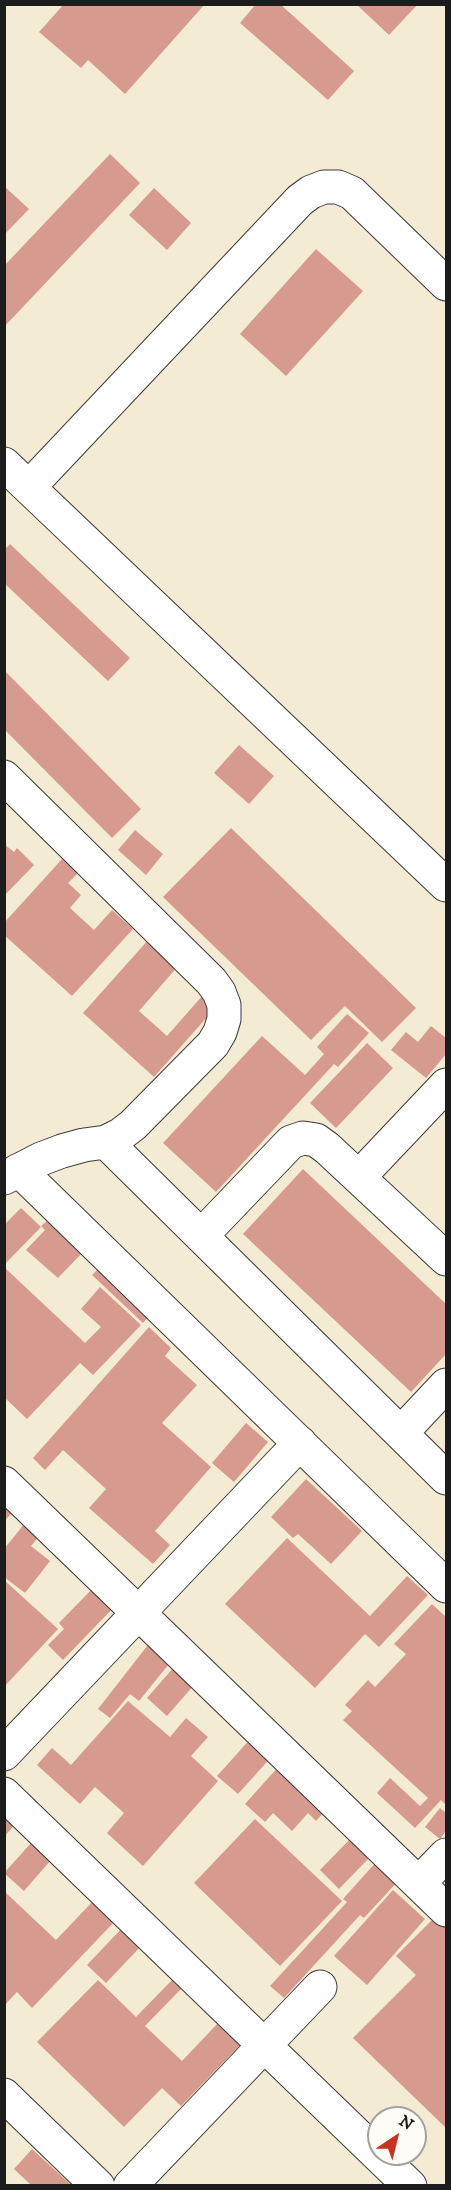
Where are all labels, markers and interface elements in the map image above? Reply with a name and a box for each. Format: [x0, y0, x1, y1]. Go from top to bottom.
north arrow [367, 2106, 427, 2166]
text: N [395, 2111, 417, 2135]

